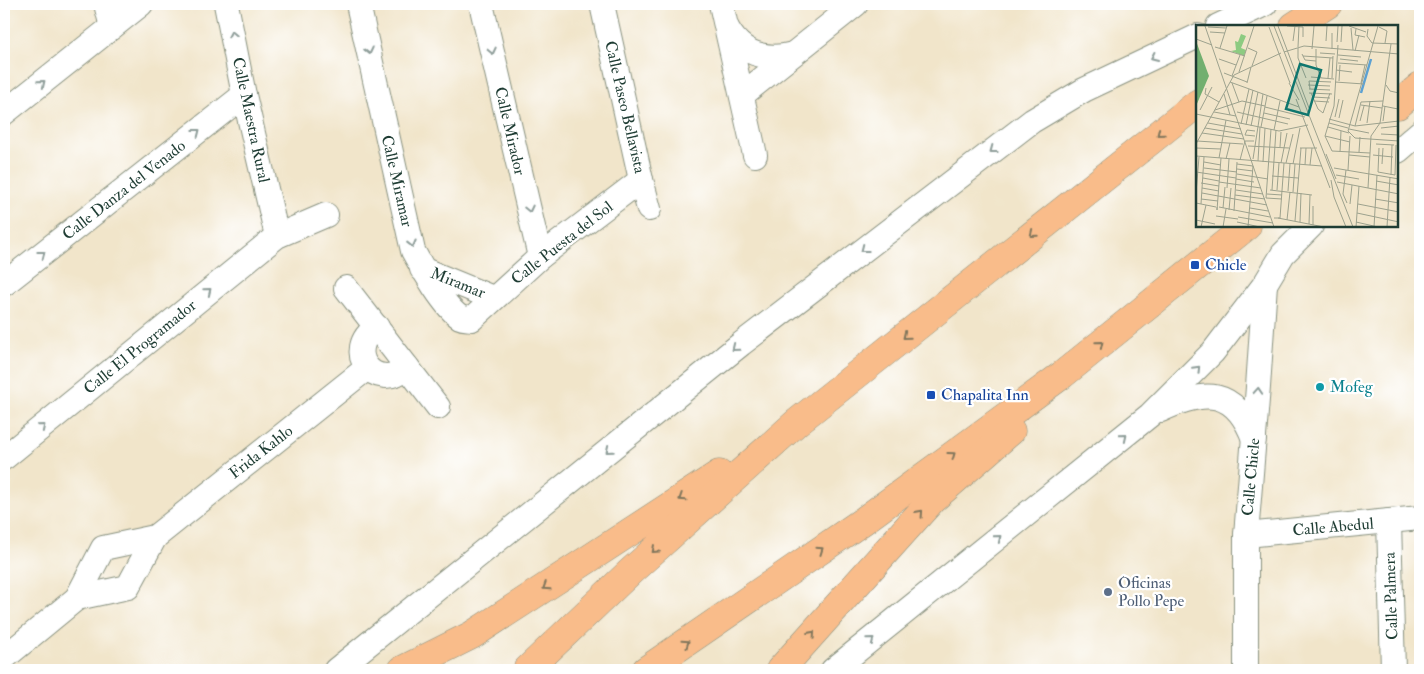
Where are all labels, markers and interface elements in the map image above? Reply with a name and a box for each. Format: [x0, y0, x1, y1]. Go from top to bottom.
inset map [1196, 25, 1399, 228]
one-way arrow [227, 30, 238, 39]
street label: Calle Paseo Bellavista [600, 39, 650, 176]
one-way arrow [363, 47, 373, 56]
one-way arrow [486, 47, 497, 56]
one-way arrow [1150, 51, 1159, 61]
street label: Calle Maestra Rural [228, 55, 274, 185]
one-way arrow [36, 80, 45, 88]
street label: Calle Mirador [490, 85, 530, 177]
one-way arrow [1156, 127, 1165, 136]
one-way arrow [191, 129, 200, 137]
street label: Calle Miramar [377, 133, 417, 229]
street label: Calle Danza del Venado [58, 135, 190, 244]
one-way arrow [989, 144, 999, 153]
street label: Calle Puesta del Sol [507, 197, 617, 289]
one-way arrow [523, 205, 534, 214]
one-way arrow [1029, 229, 1038, 238]
one-way arrow [406, 240, 416, 248]
one-way arrow [861, 243, 870, 251]
one-way arrow [36, 252, 45, 260]
place label: Chicle [1205, 255, 1247, 275]
marker: Chicle [1189, 259, 1201, 271]
street label: Miramar [428, 263, 488, 303]
one-way arrow [203, 288, 212, 297]
street label: Calle El Programador [80, 295, 200, 399]
one-way arrow [902, 330, 911, 339]
one-way arrow [1094, 341, 1104, 350]
one-way arrow [732, 343, 741, 352]
one-way arrow [1191, 365, 1200, 374]
place label: Mofeg [1330, 377, 1374, 397]
marker: Mofeg [1314, 381, 1326, 393]
place label: Chapalita Inn [941, 385, 1029, 406]
one-way arrow [1252, 387, 1263, 395]
marker: Chapalita Inn [925, 389, 937, 401]
street label: Frida Kahlo [225, 421, 297, 483]
one-way arrow [36, 423, 45, 432]
one-way arrow [1118, 434, 1127, 442]
street label: Calle Chicle [1238, 437, 1264, 517]
one-way arrow [606, 445, 615, 453]
one-way arrow [946, 452, 956, 461]
one-way arrow [678, 492, 688, 501]
one-way arrow [915, 509, 924, 518]
street label: Calle Abedul [1292, 513, 1374, 541]
one-way arrow [992, 535, 1001, 544]
one-way arrow [652, 544, 661, 553]
one-way arrow [814, 547, 824, 556]
street label: Calle Palmera [1379, 551, 1403, 640]
place label: Oficinas Pollo Pepe [1118, 573, 1184, 612]
one-way arrow [542, 581, 552, 590]
marker: Oficinas Pollo Pepe [1102, 586, 1114, 598]
one-way arrow [806, 630, 815, 639]
one-way arrow [865, 636, 874, 645]
one-way arrow [680, 640, 690, 649]

